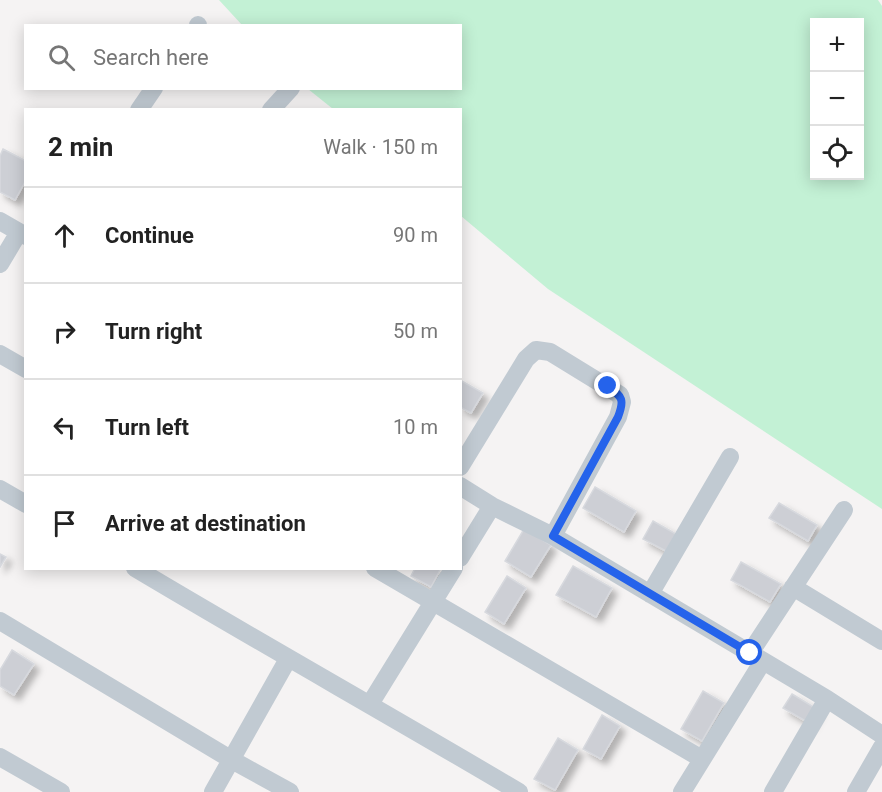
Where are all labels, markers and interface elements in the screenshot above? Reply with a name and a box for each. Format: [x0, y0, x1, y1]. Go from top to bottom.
map controls [810, 18, 864, 180]
button: + [810, 18, 864, 72]
search box [24, 24, 462, 90]
icon: search [45, 41, 78, 74]
text: Search here [93, 45, 209, 70]
button: − [810, 72, 864, 126]
button: locate [810, 126, 864, 180]
text: 2 min [48, 132, 113, 162]
text: Walk · 150 m [323, 135, 438, 159]
icon: ahead [48, 219, 81, 252]
text: Continue [105, 223, 194, 248]
text: 90 m [393, 223, 438, 247]
icon: right [48, 315, 81, 348]
text: Turn right [105, 319, 202, 344]
text: 50 m [393, 319, 438, 343]
route end [594, 372, 620, 398]
icon: left [48, 411, 81, 444]
text: Turn left [105, 415, 189, 440]
text: 10 m [393, 415, 438, 439]
icon: arrive [48, 507, 81, 540]
text: Arrive at destination [105, 511, 306, 536]
route start [736, 639, 762, 665]

